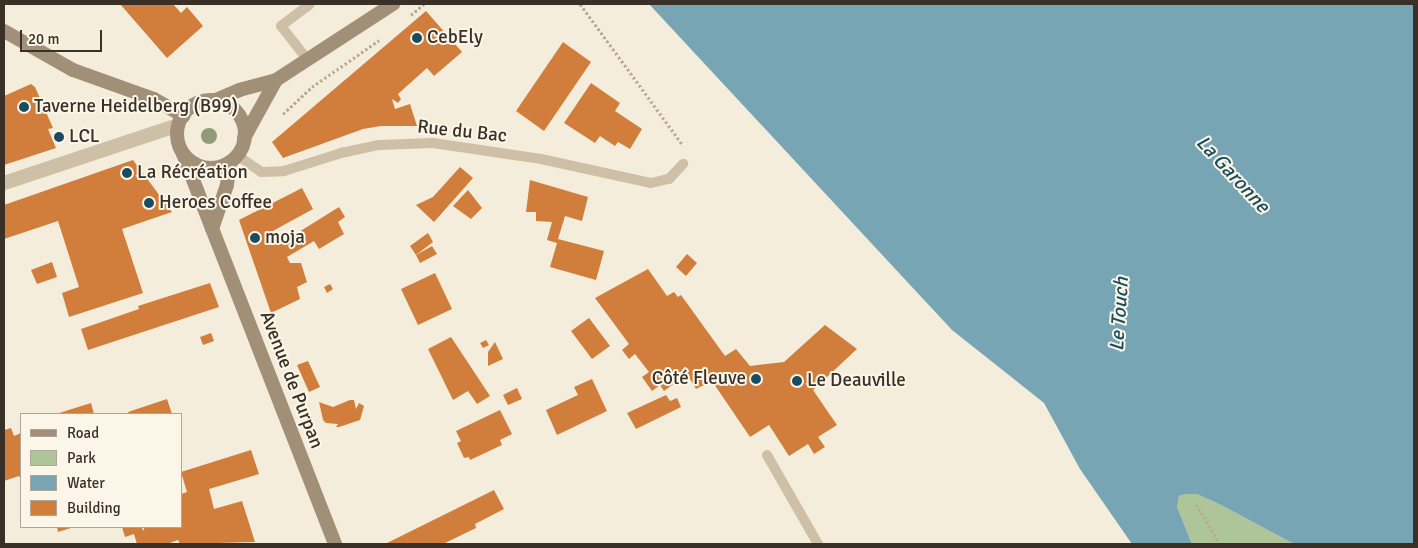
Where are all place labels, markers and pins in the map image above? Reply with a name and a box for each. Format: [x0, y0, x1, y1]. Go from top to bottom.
place label: CebEly [427, 27, 483, 49]
marker: CebEly [411, 32, 423, 44]
place label: Taverne Heidelberg (B99) [34, 96, 238, 118]
marker: Taverne Heidelberg (B99) [18, 101, 30, 113]
place label: LCL [69, 126, 100, 148]
marker: LCL [53, 131, 65, 143]
place label: La Récréation [137, 162, 248, 184]
marker: La Récréation [121, 167, 133, 179]
place label: Heroes Coffee [159, 192, 272, 214]
marker: Heroes Coffee [143, 197, 155, 209]
place label: moja [265, 227, 305, 249]
marker: moja [249, 232, 261, 244]
place label: Côté Fleuve [652, 368, 746, 390]
place label: Le Deauville [807, 370, 906, 392]
marker: Côté Fleuve [750, 373, 762, 385]
marker: Le Deauville [791, 375, 803, 387]

